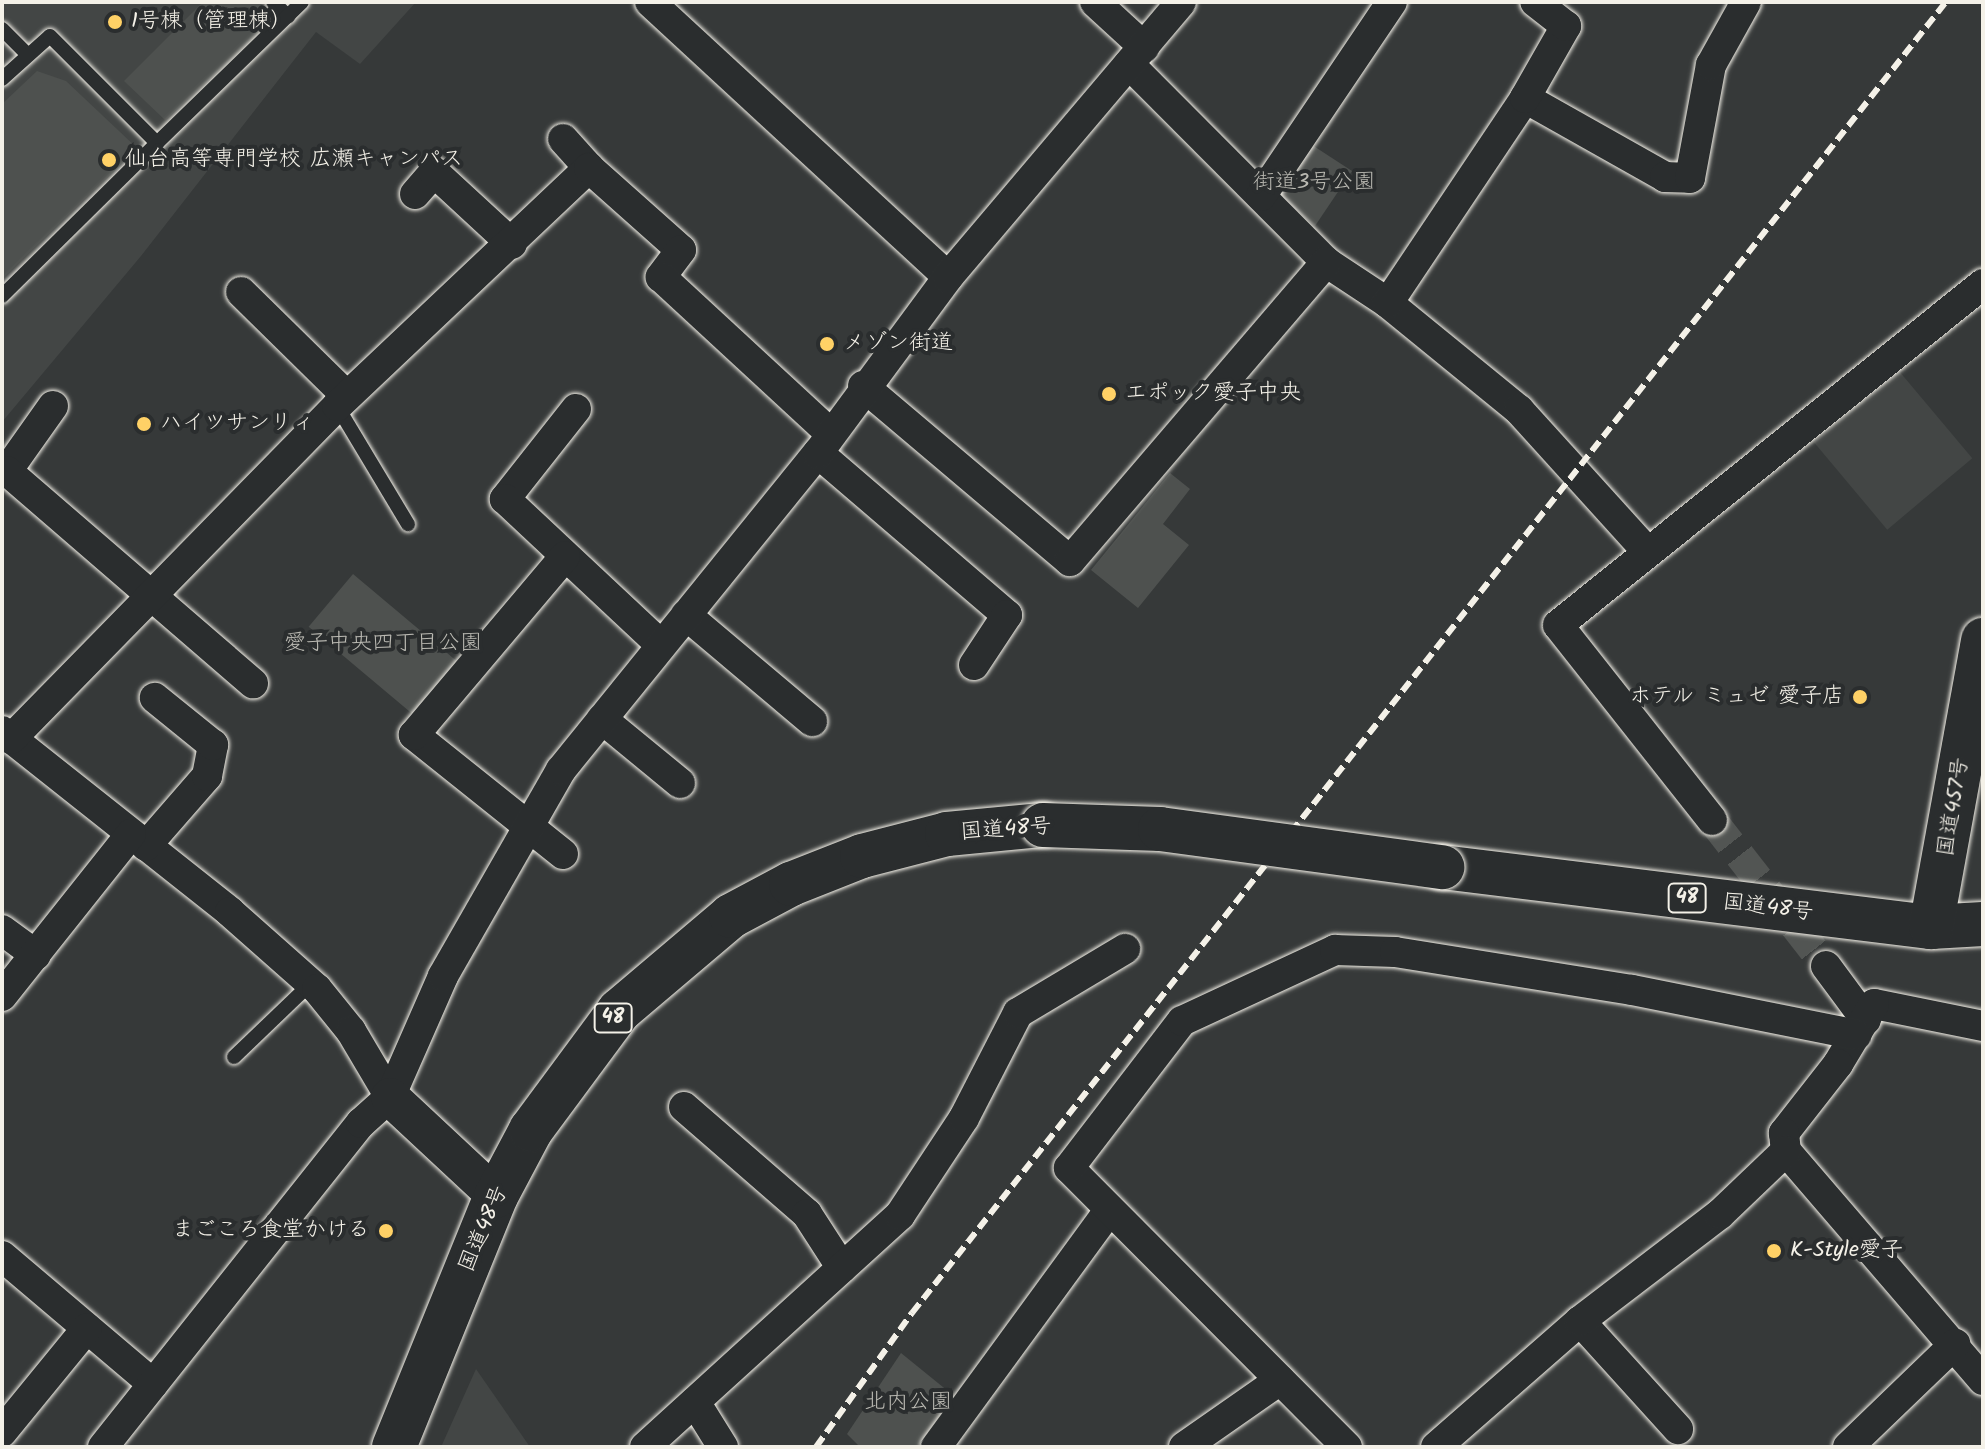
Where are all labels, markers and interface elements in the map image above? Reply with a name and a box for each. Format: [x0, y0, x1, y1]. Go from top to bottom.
place label: 1号棟（管理棟） [131, 9, 292, 35]
marker: 1号棟（管理棟） [106, 13, 124, 31]
place label: 仙台高等専門学校 広瀬キャンパス [125, 147, 464, 173]
marker: 仙台高等専門学校 広瀬キャンパス [100, 151, 118, 169]
park label: 街道3号公園 [1253, 170, 1375, 196]
place label: メゾン街道 [843, 331, 953, 357]
marker: メゾン街道 [818, 335, 836, 353]
place label: エポック愛子中央 [1125, 381, 1301, 407]
marker: エポック愛子中央 [1100, 385, 1118, 403]
place label: ハイツサンリィ [160, 411, 314, 437]
marker: ハイツサンリィ [135, 415, 153, 433]
park label: 愛子中央四丁目公園 [284, 631, 482, 657]
place label: ホテル ミュゼ 愛子店 [1628, 684, 1844, 710]
marker: ホテル ミュゼ 愛子店 [1851, 688, 1869, 706]
street label: 国道457号 [1933, 756, 1975, 858]
street label: 国道48号 [960, 814, 1052, 846]
road number: 48 [1667, 882, 1707, 914]
street label: 国道48号 [1721, 889, 1815, 927]
road number: 48 [593, 1002, 633, 1034]
street label: 国道48号 [454, 1182, 514, 1276]
place label: まごころ食堂かける [172, 1218, 370, 1244]
marker: まごころ食堂かける [377, 1222, 395, 1240]
place label: K-Style愛子 [1790, 1238, 1903, 1264]
marker: K-Style愛子 [1765, 1242, 1783, 1260]
park label: 北内公園 [864, 1390, 952, 1416]

